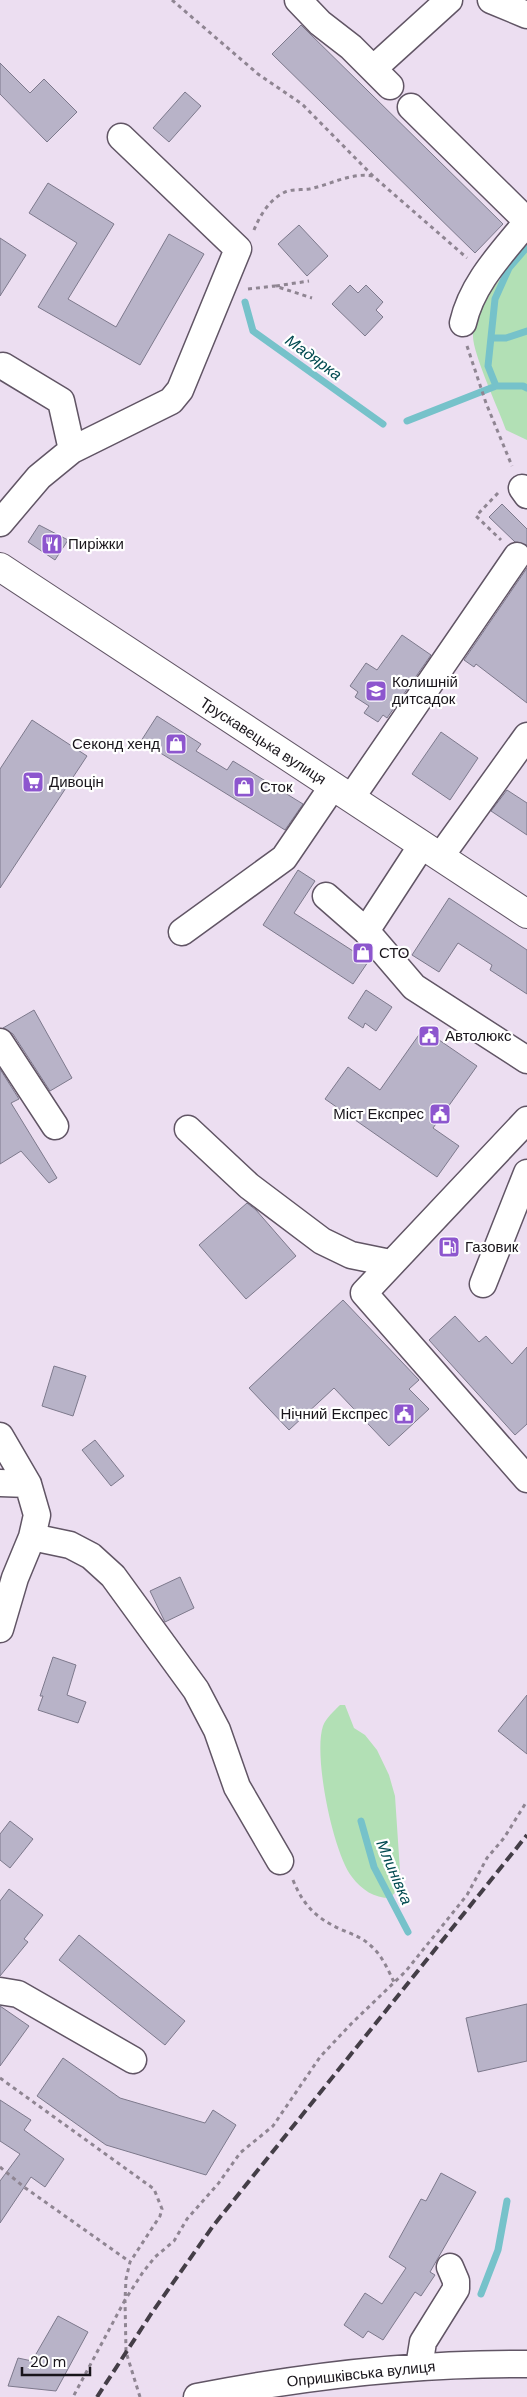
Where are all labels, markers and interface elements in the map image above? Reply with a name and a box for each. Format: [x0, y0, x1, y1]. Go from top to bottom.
water label: Мадярка [281, 330, 346, 385]
restaurant icon: Пиріжки [40, 532, 64, 556]
place label: Пиріжки [68, 534, 124, 554]
place label: Колишній дитсадок [392, 672, 458, 709]
school or university icon: Колишній дитсадок [364, 679, 388, 703]
street label: Трускавецька вулиця [196, 693, 330, 789]
shop icon: Секонд хенд [164, 732, 188, 756]
place label: Секонд хенд [72, 734, 160, 754]
supermarket icon: Дивоцін [21, 770, 45, 794]
place label: Дивоцін [49, 772, 104, 792]
shop icon: Сток [232, 775, 256, 799]
place label: Сток [260, 777, 293, 797]
shop icon: СТО [351, 941, 375, 965]
place label: СТО [379, 943, 410, 963]
public building icon: Автолюкс [417, 1024, 441, 1048]
place label: Автолюкс [445, 1026, 512, 1046]
public building icon: Міст Експрес [428, 1102, 452, 1126]
place label: Міст Експрес [333, 1104, 424, 1124]
fuel station icon: Газовик [437, 1235, 461, 1259]
place label: Газовик [465, 1237, 519, 1257]
public building icon: Нічний Експрес [392, 1402, 416, 1426]
place label: Нічний Експрес [280, 1404, 388, 1424]
water label: Млинівка [372, 1837, 418, 1908]
scale bar [22, 2344, 90, 2376]
text: 20 m [30, 2352, 66, 2372]
street label: Опришківська вулиця [286, 2356, 436, 2392]

